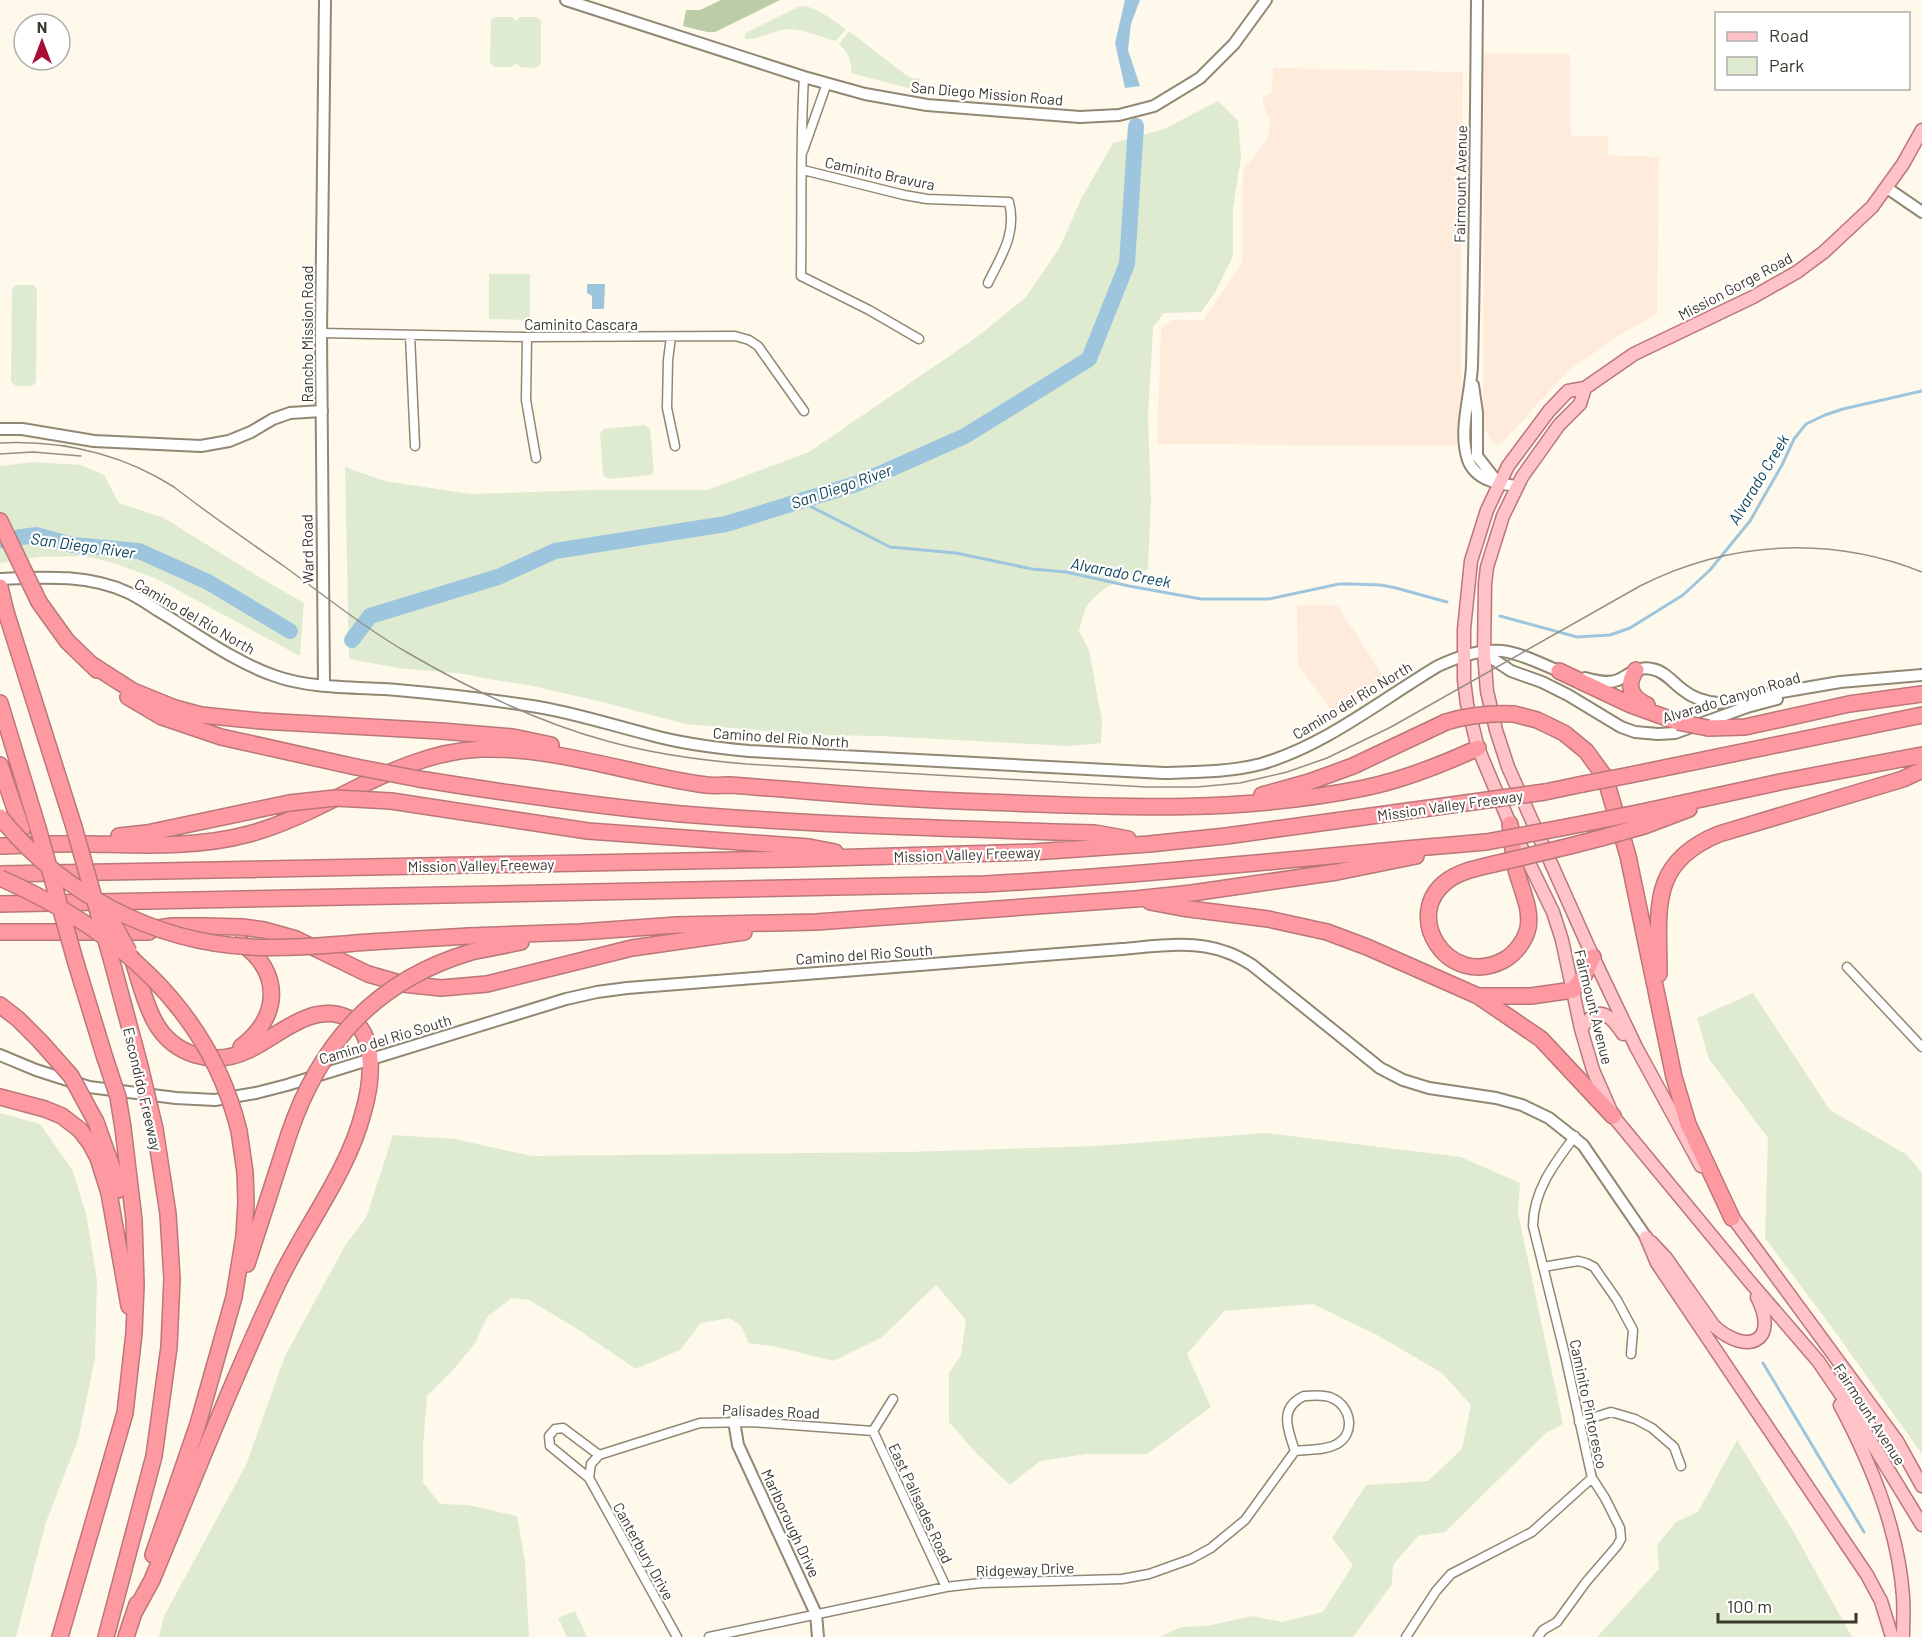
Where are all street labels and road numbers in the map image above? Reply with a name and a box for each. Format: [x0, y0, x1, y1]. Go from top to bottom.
street label: San Diego Mission Road [910, 77, 1064, 109]
street label: Fairmount Avenue [1450, 125, 1470, 243]
street label: Caminito Bravura [823, 153, 937, 193]
street label: Mission Gorge Road [1675, 248, 1795, 324]
street label: Rancho Mission Road [298, 266, 316, 402]
street label: Caminito Cascara [524, 315, 638, 333]
street label: Ward Road [297, 514, 317, 584]
street label: Camino del Rio North [131, 574, 259, 658]
street label: Camino del Rio North [1289, 657, 1415, 743]
street label: Alvarado Canyon Road [1660, 667, 1802, 727]
street label: Camino del Rio North [712, 723, 850, 751]
street label: Mission Valley Freeway [1376, 786, 1524, 824]
street label: Mission Valley Freeway [893, 842, 1041, 866]
street label: Mission Valley Freeway [407, 855, 555, 875]
street label: Camino del Rio South [795, 940, 933, 968]
street label: Fairmount Avenue [1571, 948, 1617, 1066]
street label: Camino del Rio South [317, 1010, 453, 1068]
street label: Escondido Freeway [120, 1025, 166, 1153]
street label: Caminito Pintoresco [1566, 1338, 1612, 1470]
street label: Fairmount Avenue [1830, 1360, 1910, 1468]
street label: Palisades Road [722, 1400, 820, 1422]
street label: East Palisades Road [885, 1440, 957, 1566]
street label: Marlborough Drive [758, 1466, 824, 1580]
street label: Canterbury Drive [610, 1499, 678, 1603]
street label: Ridgeway Drive [975, 1558, 1075, 1580]

